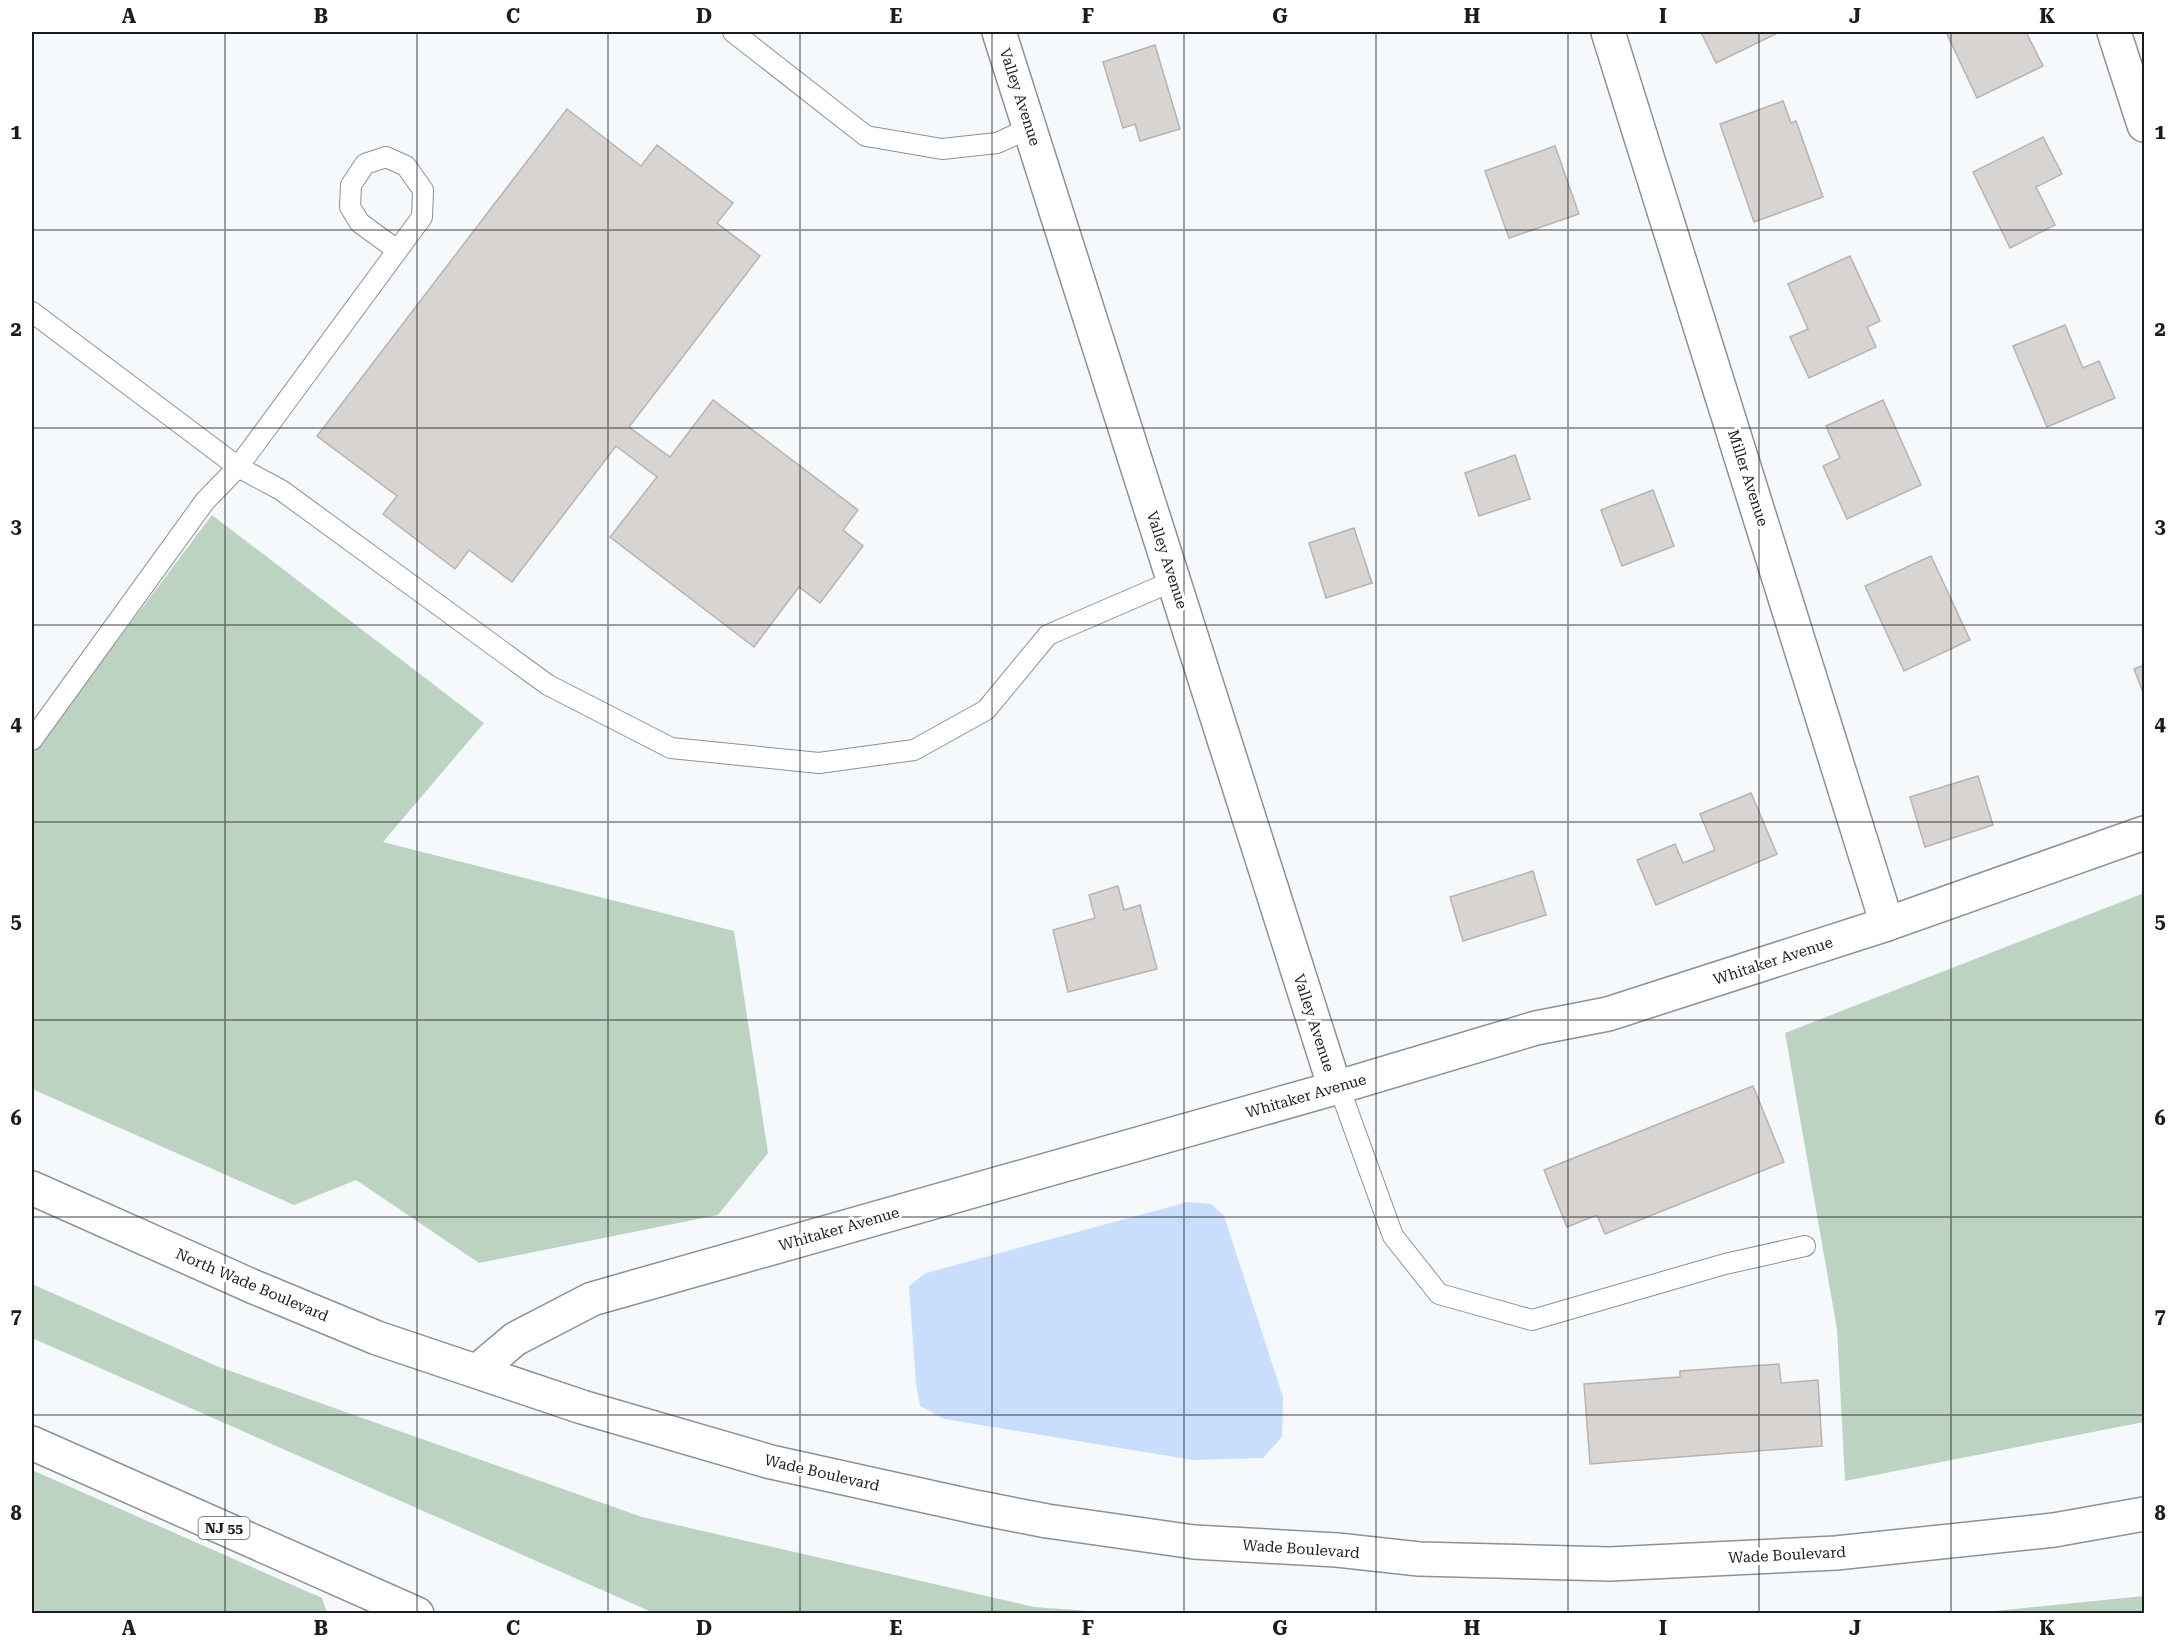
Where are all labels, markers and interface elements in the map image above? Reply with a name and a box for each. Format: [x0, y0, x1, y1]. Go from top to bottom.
text: A [122, 4, 137, 28]
text: B [314, 4, 328, 28]
text: C [506, 4, 520, 28]
text: D [696, 4, 712, 28]
text: E [890, 4, 903, 28]
text: F [1082, 4, 1094, 28]
text: G [1272, 4, 1288, 28]
text: H [1464, 4, 1480, 28]
text: I [1659, 4, 1667, 28]
text: J [1849, 4, 1861, 28]
text: K [2039, 4, 2055, 28]
street label: Valley Avenue [996, 46, 1044, 148]
text: 1 [10, 120, 22, 144]
text: 1 [2154, 120, 2166, 144]
text: 2 [10, 317, 22, 341]
text: 2 [2154, 317, 2166, 341]
street label: Miller Avenue [1724, 428, 1772, 528]
street label: Valley Avenue [1143, 509, 1191, 611]
text: 3 [10, 514, 22, 538]
text: 3 [2154, 514, 2166, 538]
text: 4 [10, 712, 22, 736]
text: 4 [2154, 712, 2166, 736]
text: 5 [10, 909, 22, 933]
text: 5 [2154, 909, 2166, 933]
street label: Whitaker Avenue [1711, 933, 1835, 989]
street label: Valley Avenue [1290, 972, 1338, 1074]
street label: Whitaker Avenue [1244, 1070, 1368, 1122]
text: 6 [10, 1106, 22, 1130]
text: 6 [2154, 1106, 2166, 1130]
street label: Whitaker Avenue [777, 1203, 901, 1255]
street label: North Wade Boulevard [173, 1245, 331, 1326]
text: 7 [10, 1304, 22, 1328]
text: 7 [2154, 1304, 2166, 1328]
street label: Wade Boulevard [763, 1451, 882, 1495]
text: 8 [10, 1501, 22, 1525]
text: 8 [2154, 1501, 2166, 1525]
road number: NJ 55 [198, 1517, 250, 1539]
street label: Wade Boulevard [1242, 1536, 1361, 1562]
street label: Wade Boulevard [1728, 1543, 1847, 1567]
text: A [122, 1616, 137, 1640]
text: B [314, 1616, 328, 1640]
text: C [506, 1616, 520, 1640]
text: D [696, 1616, 712, 1640]
text: E [890, 1616, 903, 1640]
text: F [1082, 1616, 1094, 1640]
text: G [1272, 1616, 1288, 1640]
text: H [1464, 1616, 1480, 1640]
text: I [1659, 1616, 1667, 1640]
text: J [1849, 1616, 1861, 1640]
text: K [2039, 1616, 2055, 1640]

